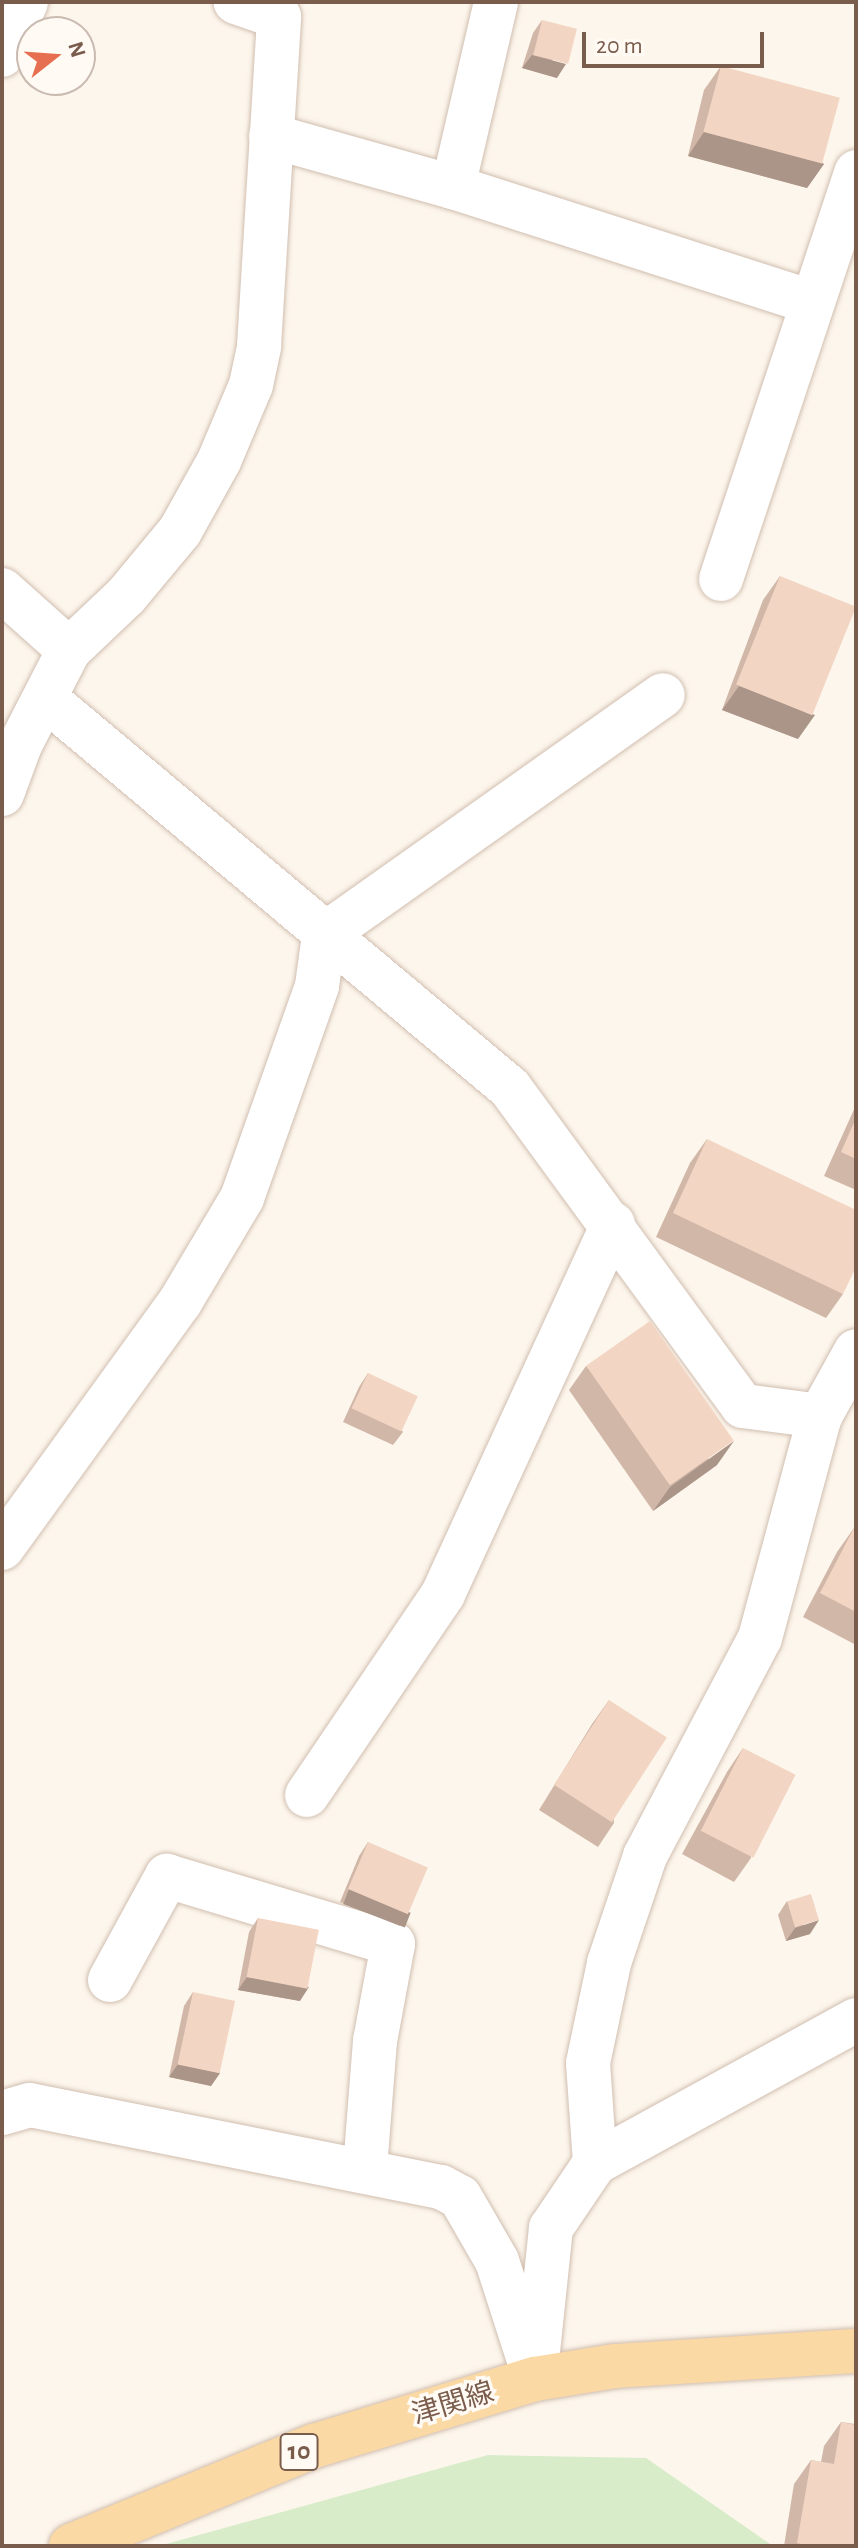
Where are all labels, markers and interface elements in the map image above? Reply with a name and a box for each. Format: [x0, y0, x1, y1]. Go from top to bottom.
north arrow [16, 16, 96, 96]
scale bar [586, 16, 768, 66]
text: 20 m [596, 34, 643, 58]
text: N [64, 39, 90, 60]
street label: 津関線 [408, 2376, 498, 2432]
road number: 10 [279, 2430, 319, 2474]

